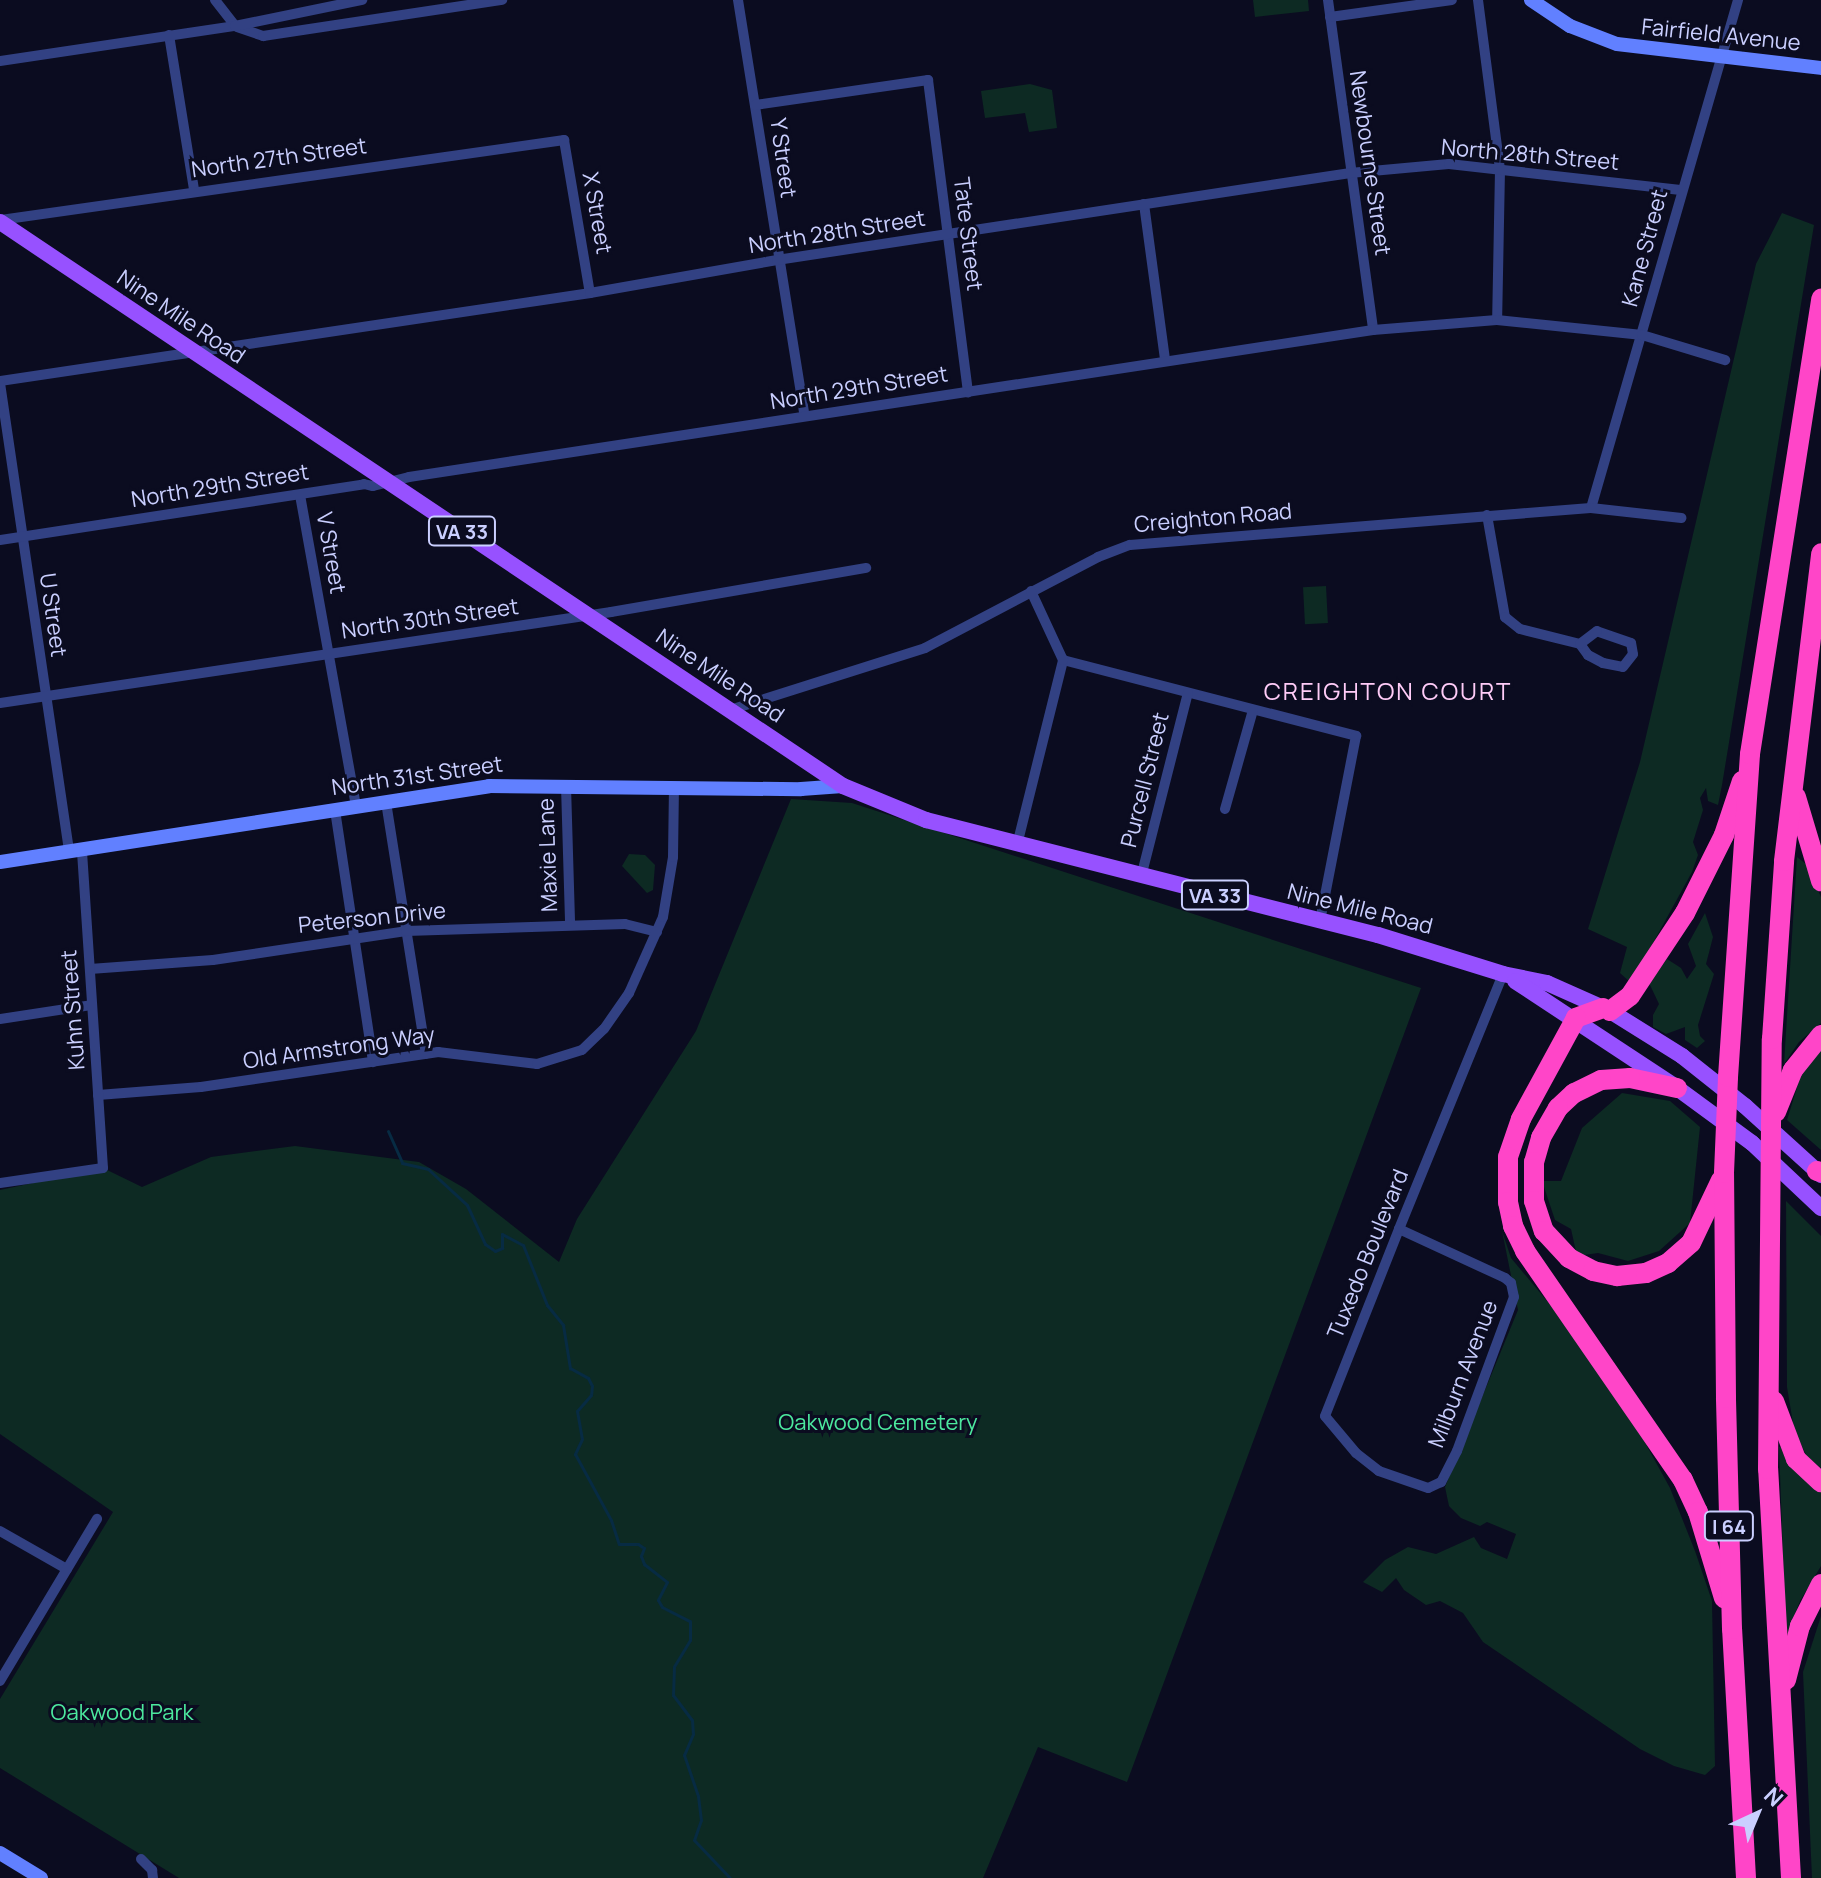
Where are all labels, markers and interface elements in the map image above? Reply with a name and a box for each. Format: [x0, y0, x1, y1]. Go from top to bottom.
street label: Fairfield Avenue [1640, 14, 1802, 56]
street label: Newbourne Street [1344, 69, 1396, 257]
street label: Y Street [764, 116, 802, 200]
street label: North 27th Street [190, 133, 368, 183]
street label: North 28th Street [1440, 134, 1620, 176]
street label: X Street [577, 170, 617, 256]
street label: Tate Street [948, 176, 988, 292]
street label: Kane Street [1617, 187, 1673, 309]
street label: North 28th Street [747, 205, 927, 259]
street label: Nine Mile Road [112, 265, 250, 369]
street label: North 29th Street [768, 361, 950, 415]
street label: North 29th Street [129, 459, 311, 513]
street label: Creighton Road [1133, 498, 1293, 538]
street label: V Street [311, 510, 351, 596]
road number: VA 33 [426, 515, 498, 547]
street label: U Street [34, 571, 72, 659]
street label: North 30th Street [340, 593, 520, 645]
street label: Nine Mile Road [651, 624, 789, 728]
district label: CREIGHTON COURT [1264, 677, 1512, 705]
street label: Purcell Street [1115, 710, 1175, 850]
street label: North 31st Street [330, 751, 504, 801]
street label: Maxie Lane [533, 798, 563, 912]
street label: Nine Mile Road [1285, 878, 1435, 940]
road number: VA 33 [1179, 879, 1251, 911]
street label: Peterson Drive [297, 897, 447, 939]
street label: Kuhn Street [56, 949, 90, 1071]
street label: Old Armstrong Way [241, 1021, 437, 1075]
street label: Tuxedo Boulevard [1322, 1166, 1414, 1342]
street label: Milburn Avenue [1423, 1297, 1503, 1451]
park label: Oakwood Cemetery [778, 1410, 978, 1436]
road number: I 64 [1703, 1510, 1755, 1542]
park label: Oakwood Park [51, 1700, 193, 1726]
north arrow [1717, 1774, 1797, 1854]
text: N [1758, 1780, 1790, 1813]

